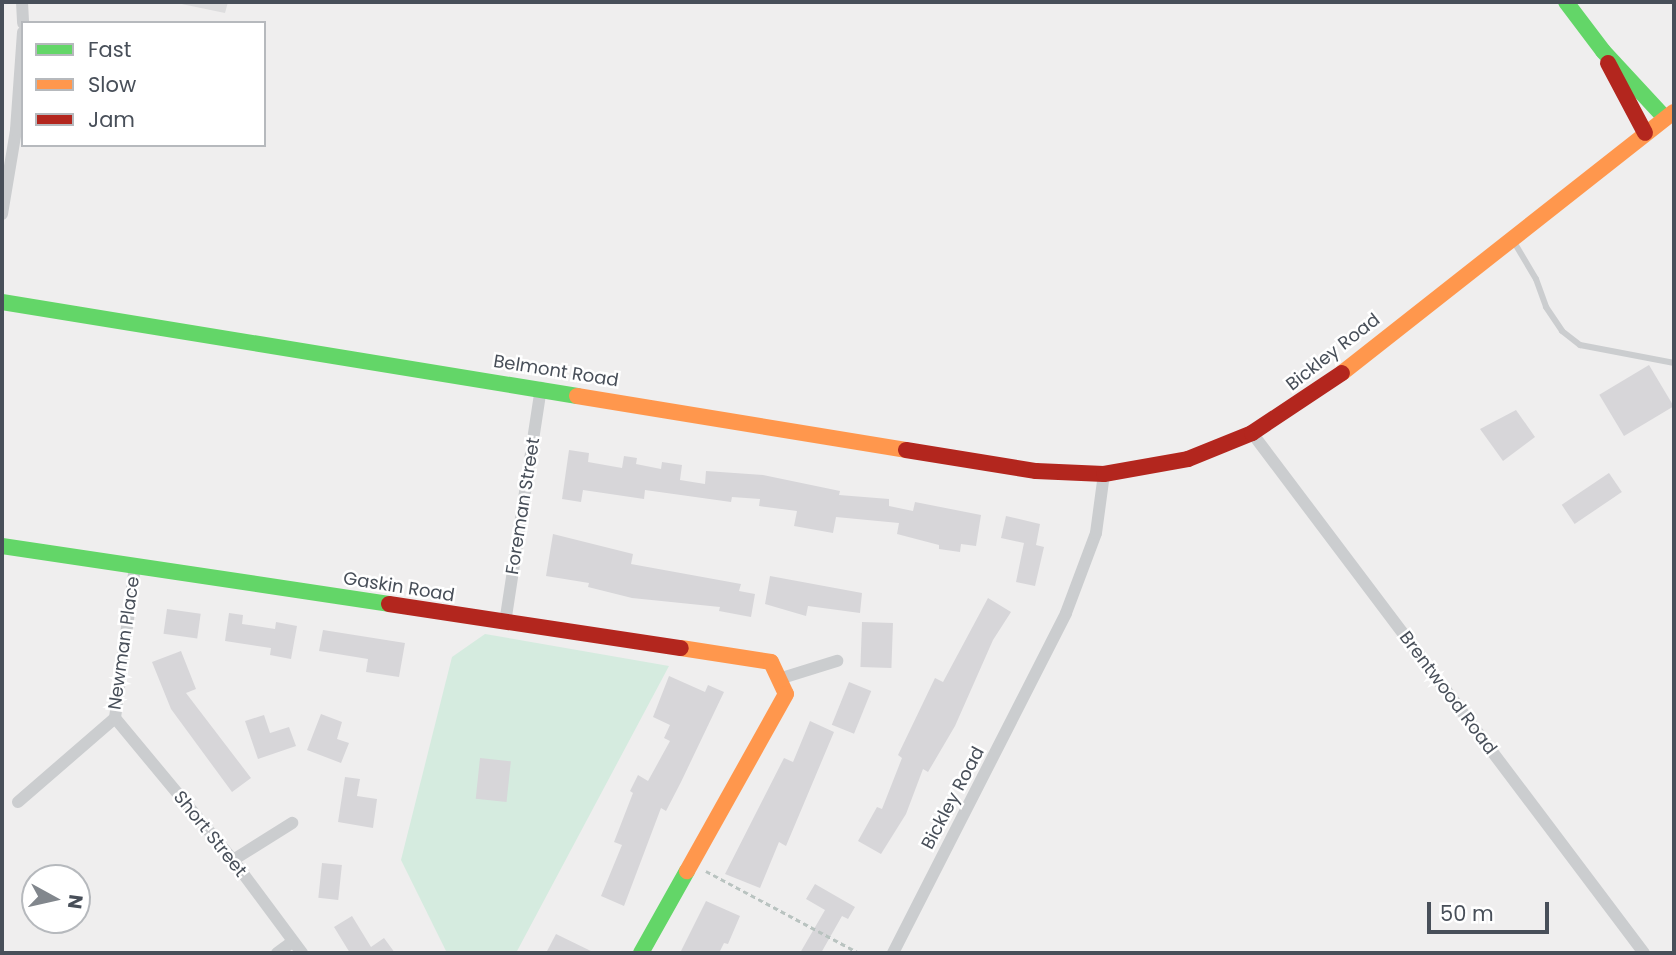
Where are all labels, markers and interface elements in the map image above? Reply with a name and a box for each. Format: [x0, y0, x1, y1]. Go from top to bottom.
legend [21, 21, 266, 147]
text: Fast [88, 35, 131, 64]
text: Slow [88, 70, 136, 99]
text: Jam [88, 105, 135, 134]
street label: Bickley Road [1282, 309, 1384, 395]
street label: Belmont Road [492, 350, 620, 392]
street label: Foreman Street [502, 436, 544, 576]
street label: Gaskin Road [342, 568, 456, 606]
street label: Newman Place [104, 575, 144, 711]
street label: Brentwood Road [1395, 627, 1501, 759]
street label: Bickley Road [917, 743, 989, 853]
street label: Short Street [169, 787, 251, 881]
north arrow [21, 864, 91, 934]
scale bar [1431, 888, 1554, 932]
text: N [61, 893, 90, 911]
text: 50 m [1440, 899, 1494, 928]

